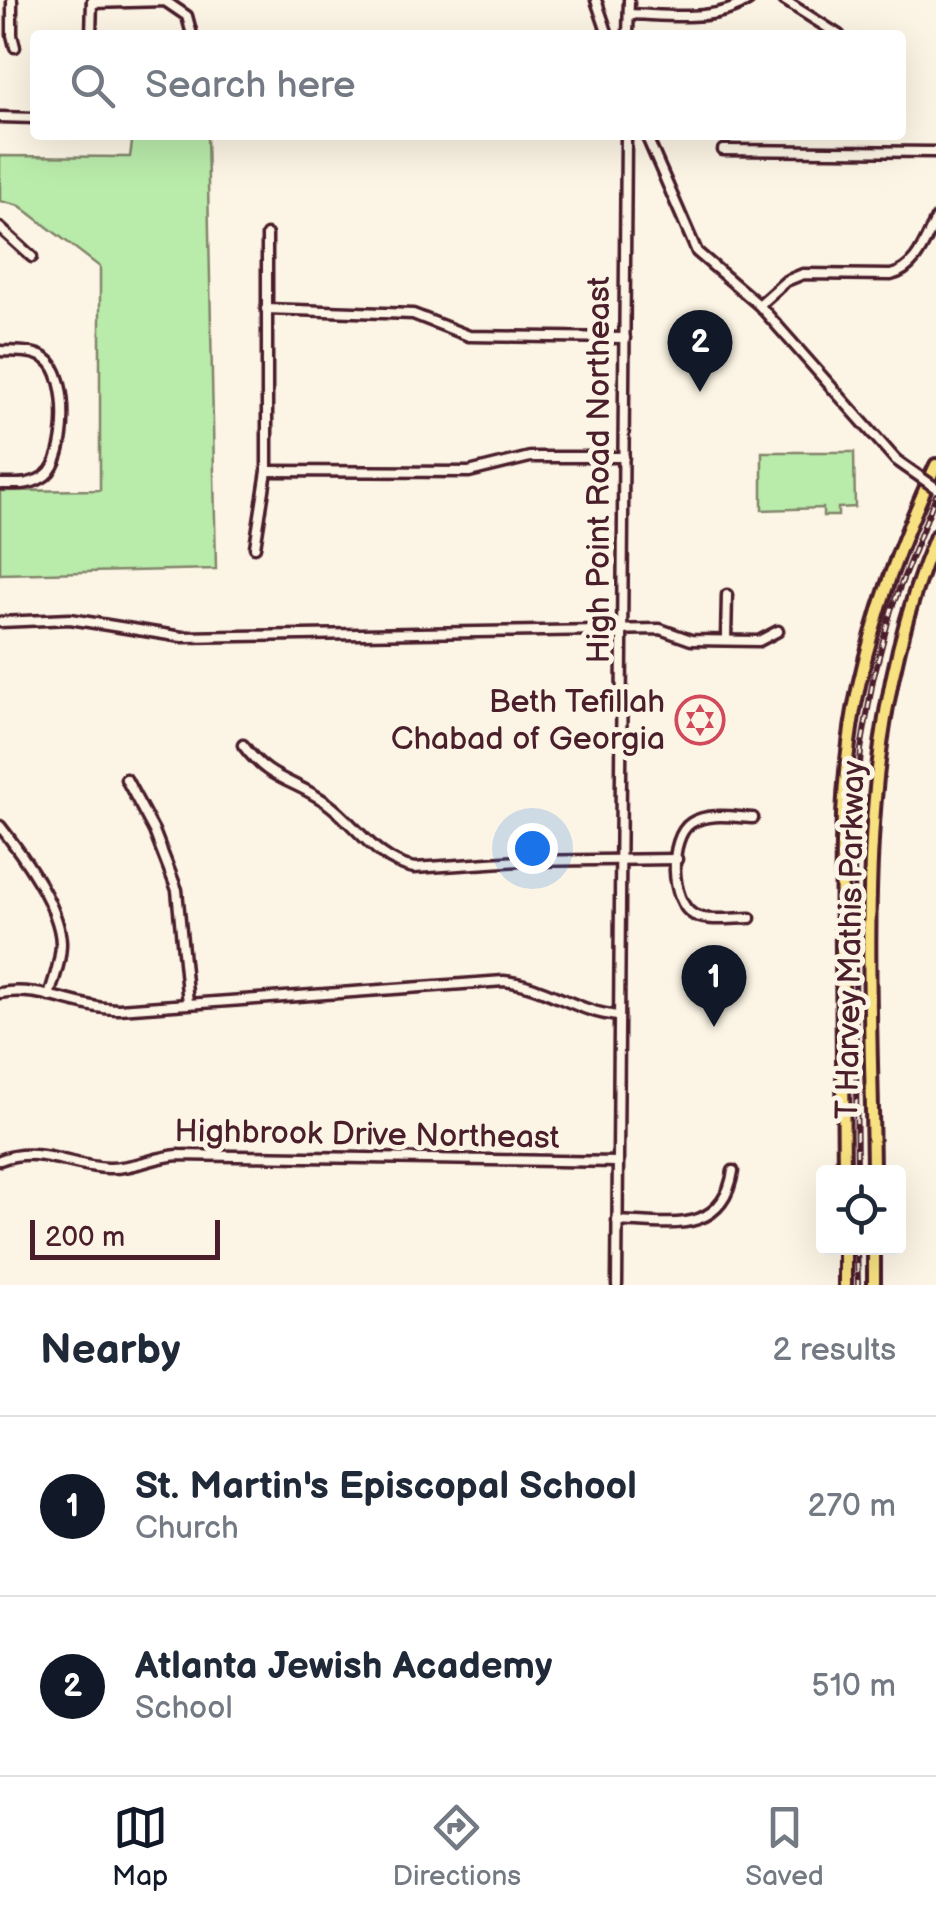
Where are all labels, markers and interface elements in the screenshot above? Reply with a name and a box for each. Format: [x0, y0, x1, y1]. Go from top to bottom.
search box [30, 30, 906, 140]
icon: search [65, 58, 120, 113]
text: Search here [145, 63, 356, 108]
street label: High Point Road Northeast [580, 276, 619, 664]
pin: 2 [668, 310, 732, 392]
place label: Beth Tefillah Chabad of Georgia [391, 683, 665, 759]
synagogue icon: Beth Tefillah Chabad of Georgia [674, 694, 726, 746]
street label: T Harvey Mathis Parkway [828, 760, 874, 1120]
your location [507, 823, 558, 874]
pin: 1 [682, 944, 746, 1027]
street label: Highbrook Drive Northeast [174, 1112, 560, 1158]
map controls [816, 1165, 906, 1255]
button: locate [816, 1165, 906, 1255]
scale bar [30, 1215, 220, 1260]
text: 200 m [45, 1221, 125, 1254]
text: Nearby [40, 1325, 180, 1376]
text: 2 results [772, 1331, 896, 1370]
text: St. Martin's Episcopal School [135, 1464, 637, 1509]
text: 1 [66, 1487, 79, 1526]
text: 270 m [807, 1487, 896, 1526]
text: Church [135, 1509, 239, 1548]
text: Atlanta Jewish Academy [135, 1644, 552, 1689]
text: 2 [63, 1667, 82, 1706]
text: 510 m [811, 1667, 896, 1706]
text: School [135, 1689, 233, 1728]
tab: Map [112, 1800, 168, 1893]
tab: Directions [392, 1800, 521, 1893]
tab: Saved [745, 1800, 824, 1893]

